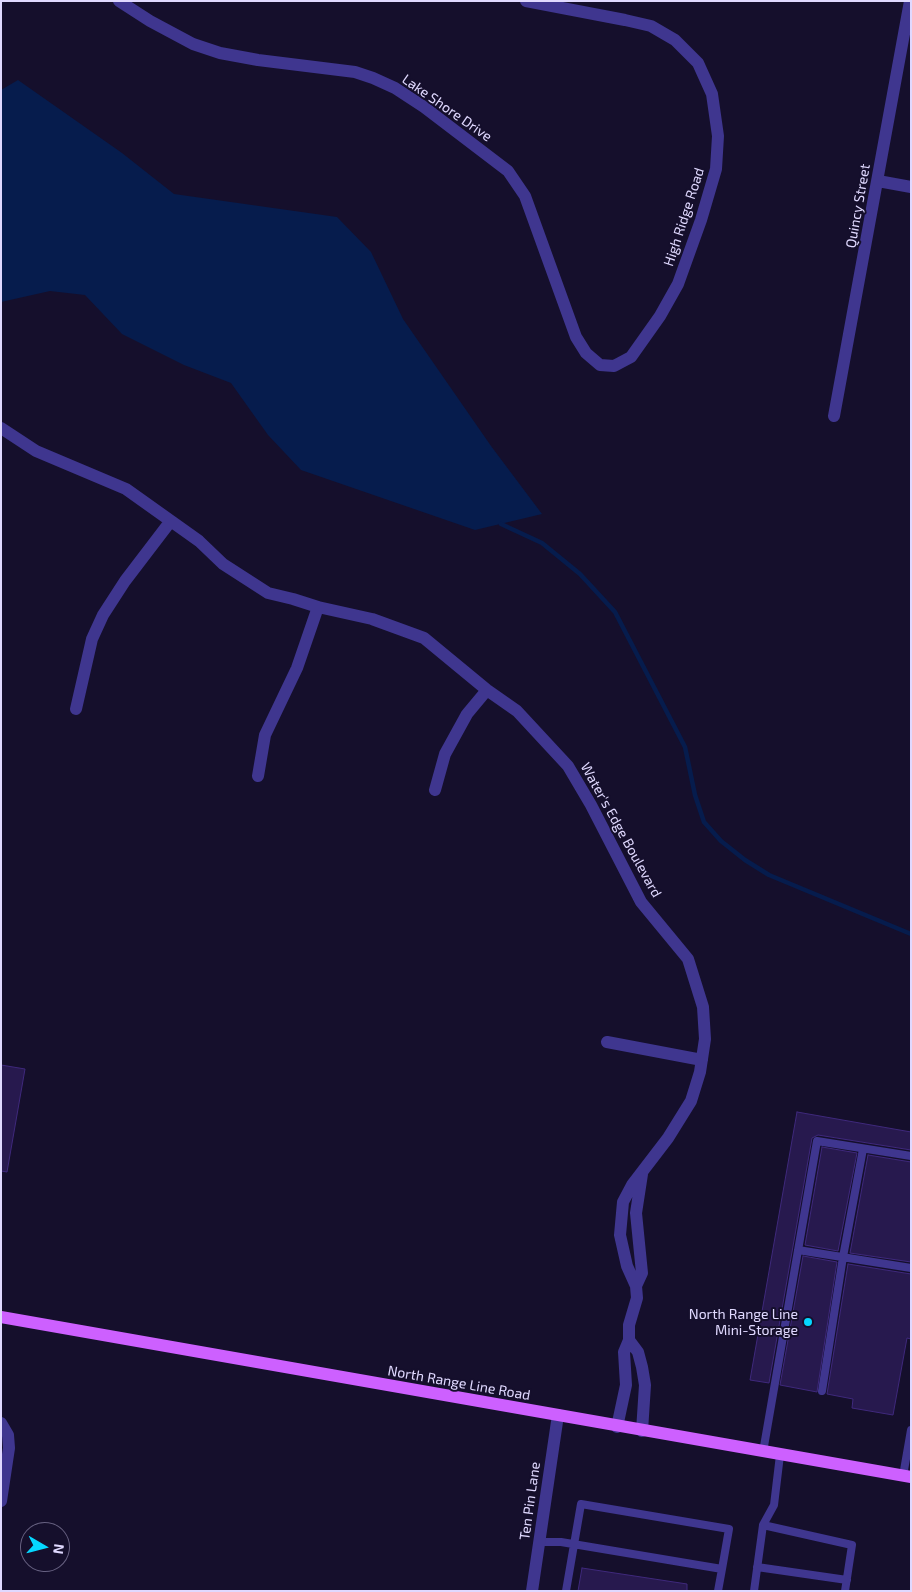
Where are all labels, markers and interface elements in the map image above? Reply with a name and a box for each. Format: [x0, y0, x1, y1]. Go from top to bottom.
street label: Lake Shore Drive [399, 71, 495, 145]
street label: Quincy Street [842, 163, 874, 249]
street label: High Ridge Road [660, 166, 708, 268]
street label: Water's Edge Boulevard [577, 760, 665, 900]
place label: North Range Line Mini-Storage [689, 1306, 798, 1338]
marker: North Range Line Mini-Storage [802, 1316, 814, 1328]
street label: North Range Line Road [386, 1362, 532, 1404]
street label: Ten Pin Lane [516, 1461, 544, 1541]
north arrow [20, 1522, 70, 1572]
text: N [50, 1543, 68, 1555]

